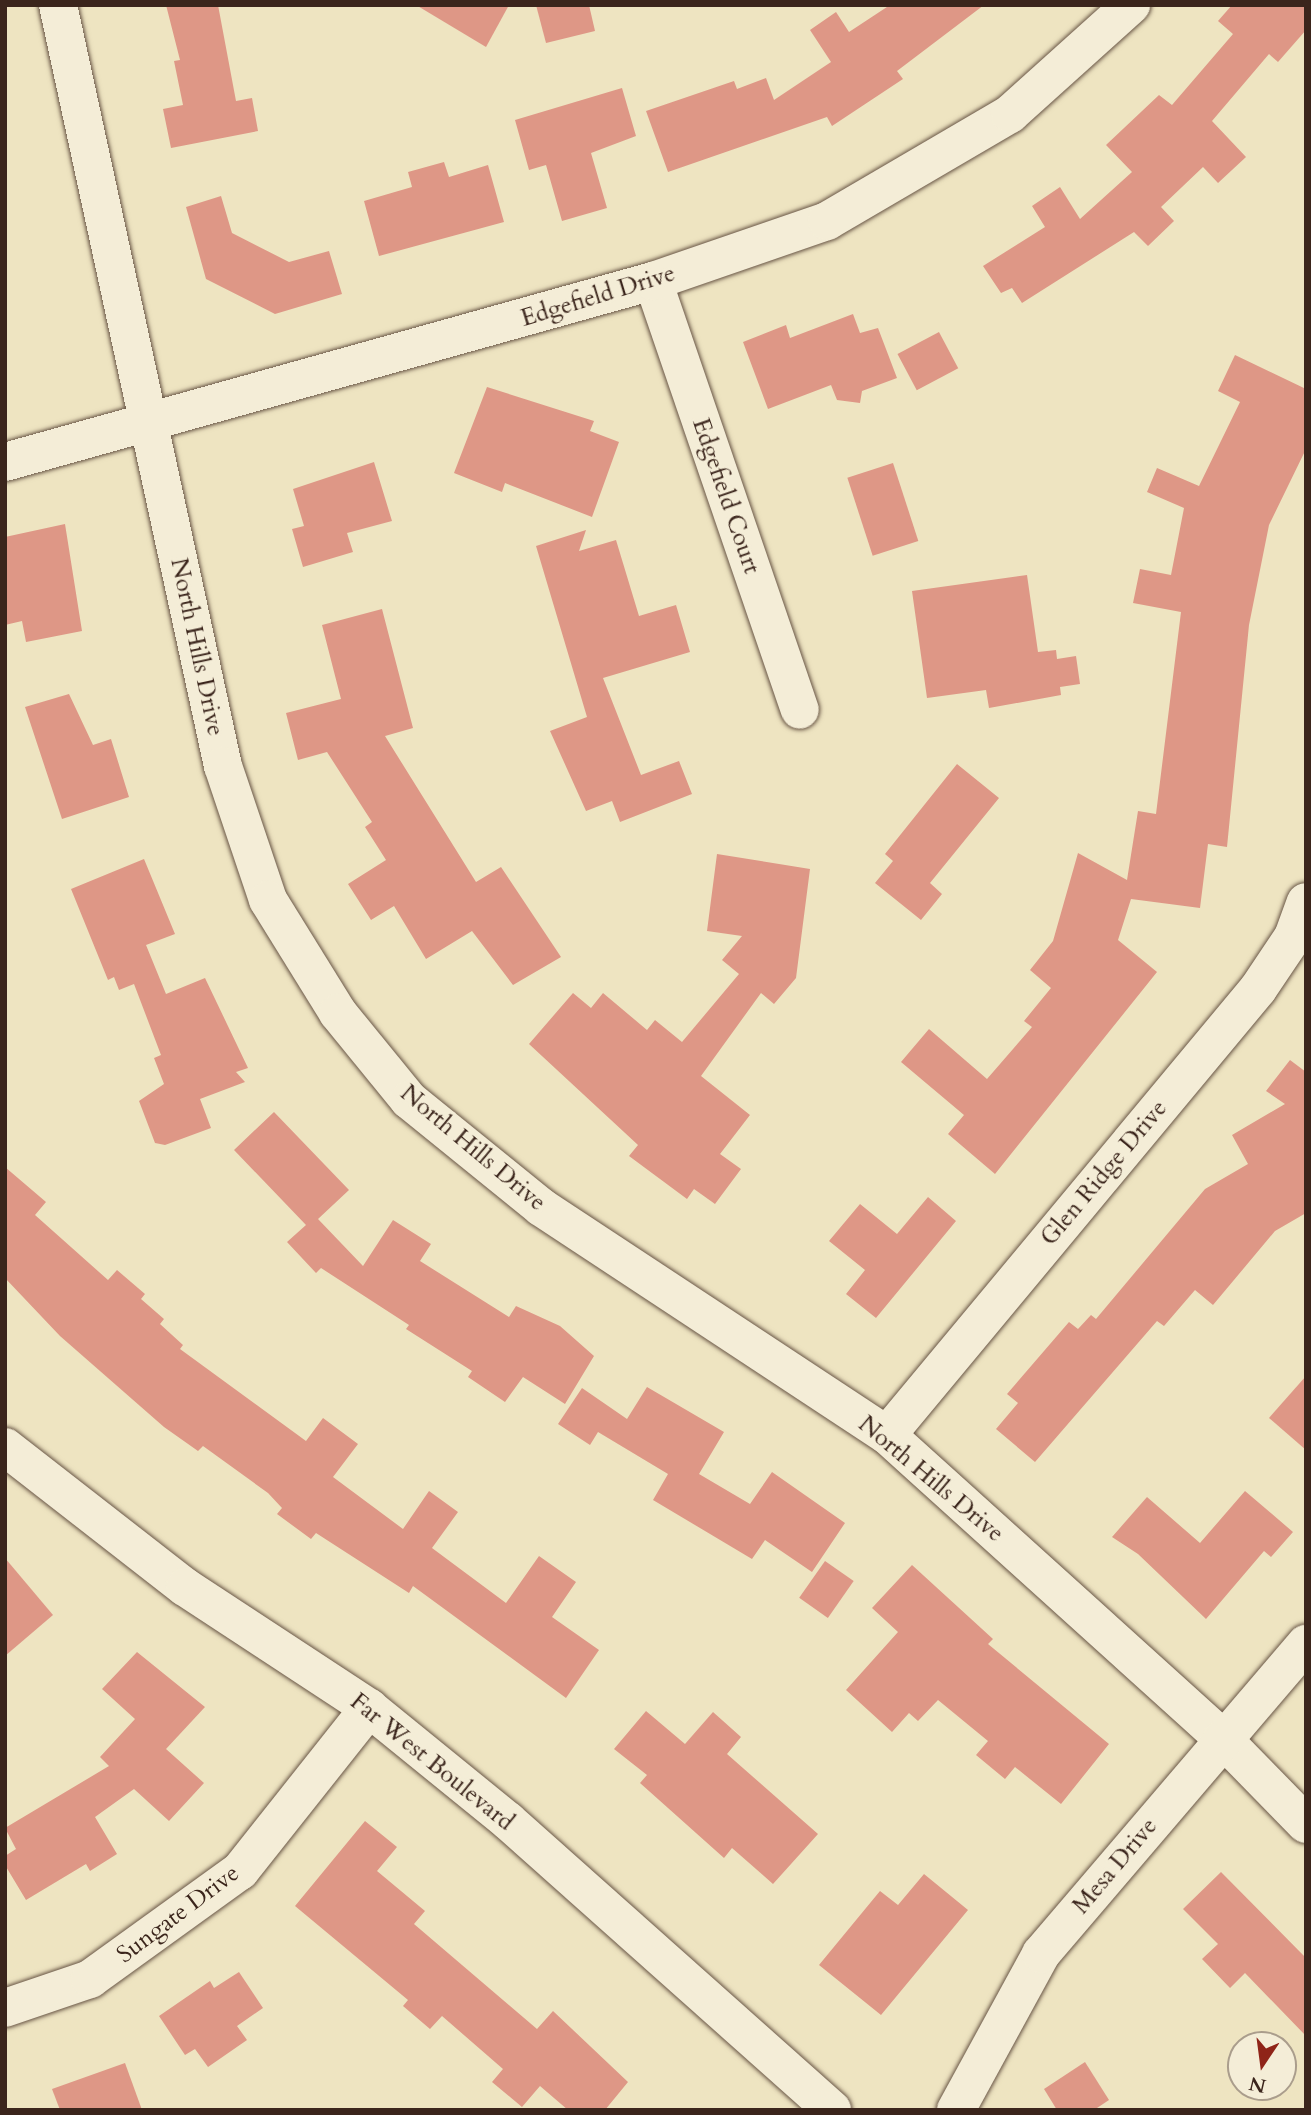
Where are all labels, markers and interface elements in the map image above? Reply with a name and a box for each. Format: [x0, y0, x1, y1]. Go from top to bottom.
street label: Edgefield Drive [517, 259, 679, 333]
street label: Edgefield Court [686, 414, 766, 578]
street label: North Hills Drive [164, 556, 230, 738]
street label: North Hills Drive [394, 1079, 552, 1217]
street label: Glen Ridge Drive [1035, 1094, 1173, 1252]
street label: North Hills Drive [852, 1410, 1010, 1548]
street label: Far West Boulevard [344, 1687, 520, 1837]
street label: Mesa Drive [1067, 1812, 1163, 1920]
street label: Sungate Drive [111, 1859, 245, 1969]
north arrow [1227, 2031, 1297, 2101]
text: N [1247, 2070, 1269, 2099]

